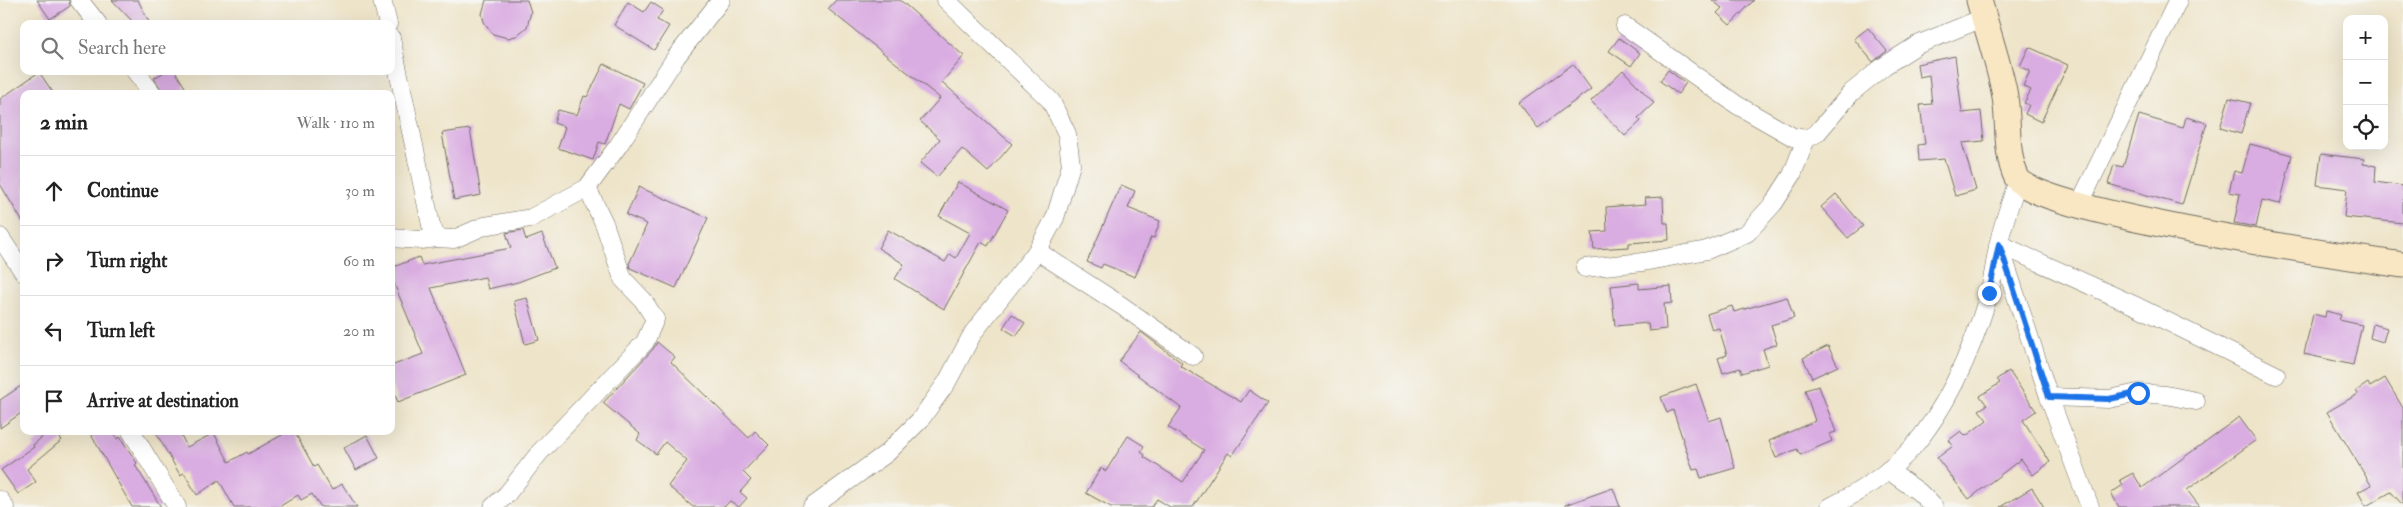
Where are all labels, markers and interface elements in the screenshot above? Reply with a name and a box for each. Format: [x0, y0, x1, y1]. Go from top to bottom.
map controls [2343, 15, 2388, 150]
button: + [2343, 15, 2388, 60]
search box [20, 20, 395, 75]
icon: search [38, 34, 66, 62]
text: Search here [78, 36, 166, 60]
button: − [2343, 60, 2388, 105]
button: locate [2343, 105, 2388, 150]
text: 2 min [40, 109, 88, 136]
text: Walk · 110 m [297, 113, 375, 133]
icon: ahead [40, 177, 68, 205]
text: Continue [87, 179, 158, 203]
text: 30 m [345, 181, 375, 201]
icon: right [40, 247, 68, 275]
text: Turn right [87, 249, 167, 273]
text: 60 m [343, 251, 375, 271]
route end [1978, 282, 2001, 305]
icon: left [40, 317, 68, 345]
text: Turn left [87, 319, 155, 343]
text: 20 m [343, 321, 375, 341]
route start [2127, 382, 2150, 405]
icon: arrive [40, 387, 68, 415]
text: Arrive at destination [87, 389, 239, 413]

